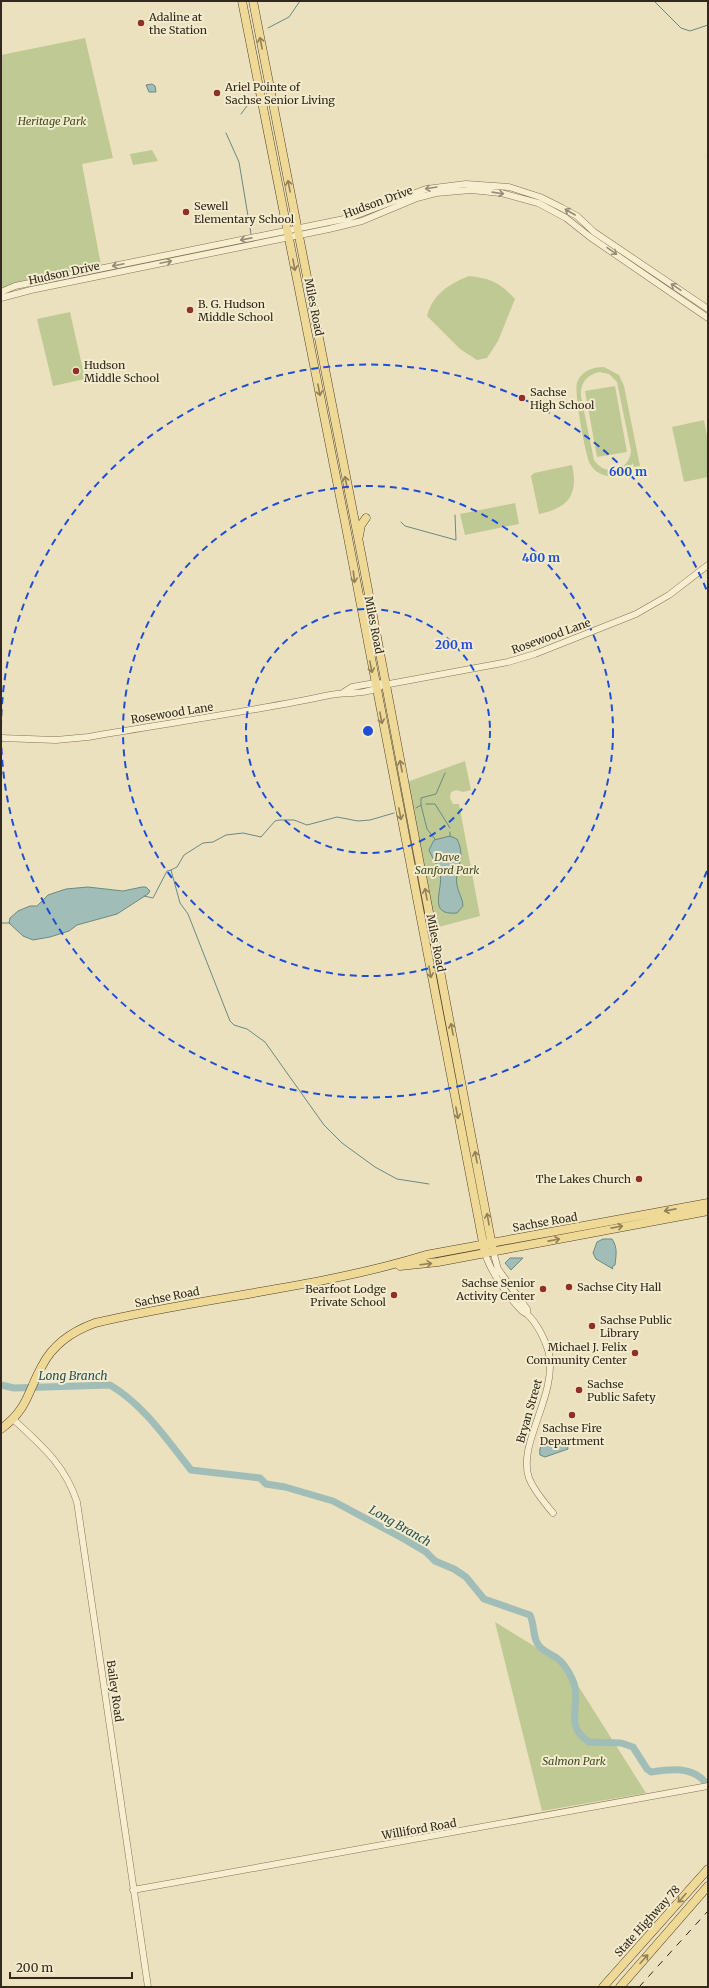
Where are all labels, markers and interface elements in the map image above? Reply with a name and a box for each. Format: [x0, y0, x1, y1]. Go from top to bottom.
place label: Adaline at the Station [148, 10, 208, 37]
marker: Adaline at the Station [136, 18, 146, 28]
one-way arrow [256, 37, 264, 50]
place label: Ariel Pointe of Sachse Senior Living [224, 80, 335, 107]
marker: Ariel Pointe of Sachse Senior Living [212, 88, 222, 98]
park label: Heritage Park [17, 114, 86, 128]
one-way arrow [285, 180, 293, 193]
street label: Hudson Drive [342, 183, 415, 221]
one-way arrow [425, 184, 438, 192]
one-way arrow [491, 189, 504, 197]
place label: Sewell Elementary School [194, 199, 295, 226]
marker: Sewell Elementary School [181, 207, 191, 217]
one-way arrow [564, 208, 576, 216]
one-way arrow [240, 236, 253, 244]
one-way arrow [606, 247, 617, 255]
one-way arrow [159, 258, 172, 266]
one-way arrow [291, 258, 299, 271]
street label: Hudson Drive [27, 259, 101, 287]
one-way arrow [112, 261, 125, 269]
street label: Miles Road [302, 277, 327, 337]
one-way arrow [671, 283, 682, 291]
place label: B. G. Hudson Middle School [198, 297, 274, 324]
marker: B. G. Hudson Middle School [185, 305, 195, 315]
place label: Hudson Middle School [84, 358, 160, 385]
marker: Hudson Middle School [71, 366, 81, 376]
one-way arrow [315, 383, 323, 396]
place label: Sachse High School [530, 385, 595, 412]
marker: Sachse High School [517, 393, 527, 403]
text: 600 m [609, 464, 647, 479]
one-way arrow [342, 476, 350, 489]
text: 400 m [522, 550, 560, 565]
one-way arrow [350, 570, 358, 583]
street label: Miles Road [362, 595, 387, 655]
street label: Rosewood Lane [509, 615, 593, 657]
text: 200 m [435, 637, 473, 652]
one-way arrow [368, 660, 376, 673]
street label: Rosewood Lane [130, 700, 214, 726]
one-way arrow [378, 712, 386, 725]
centre of rings [361, 724, 375, 738]
one-way arrow [397, 760, 405, 773]
one-way arrow [396, 807, 404, 820]
park label: Dave Sanford Park [415, 850, 479, 877]
one-way arrow [421, 887, 429, 900]
street label: Miles Road [424, 913, 449, 973]
one-way arrow [426, 965, 434, 978]
one-way arrow [447, 1023, 455, 1036]
one-way arrow [454, 1106, 462, 1119]
one-way arrow [472, 1151, 480, 1164]
place label: The Lakes Church [536, 1172, 632, 1186]
marker: The Lakes Church [634, 1174, 644, 1184]
one-way arrow [664, 1206, 677, 1214]
street label: Sachse Road [511, 1209, 579, 1235]
one-way arrow [484, 1213, 492, 1226]
one-way arrow [610, 1223, 623, 1231]
one-way arrow [547, 1236, 560, 1244]
one-way arrow [419, 1260, 432, 1268]
place label: Sachse Senior Activity Center [455, 1276, 535, 1303]
place label: Sachse City Hall [577, 1280, 662, 1294]
place label: Bearfoot Lodge Private School [305, 1282, 387, 1309]
marker: Sachse City Hall [564, 1282, 574, 1292]
street label: Sachse Road [133, 1284, 201, 1310]
marker: Sachse Senior Activity Center [538, 1284, 548, 1294]
marker: Bearfoot Lodge Private School [389, 1290, 399, 1300]
place label: Sachse Public Library [600, 1313, 672, 1340]
marker: Sachse Public Library [587, 1321, 597, 1331]
place label: Michael J. Felix Community Center [526, 1340, 627, 1367]
marker: Michael J. Felix Community Center [630, 1348, 640, 1358]
water label: Long Branch [38, 1368, 108, 1383]
street label: Bryan Street [513, 1377, 545, 1445]
place label: Sachse Public Safety [587, 1377, 656, 1404]
marker: Sachse Public Safety [574, 1385, 584, 1395]
marker: Sachse Fire Department [567, 1410, 577, 1420]
place label: Sachse Fire Department [540, 1421, 605, 1448]
water label: Long Branch [367, 1502, 434, 1549]
street label: Bailey Road [104, 1659, 126, 1723]
park label: Salmon Park [542, 1754, 606, 1768]
street label: Williford Road [380, 1815, 458, 1843]
street label: State Highway 78 [611, 1882, 683, 1960]
one-way arrow [678, 1893, 687, 1903]
scale bar [10, 1954, 132, 1980]
one-way arrow [640, 1954, 649, 1964]
text: 200 m [16, 1960, 53, 1975]

